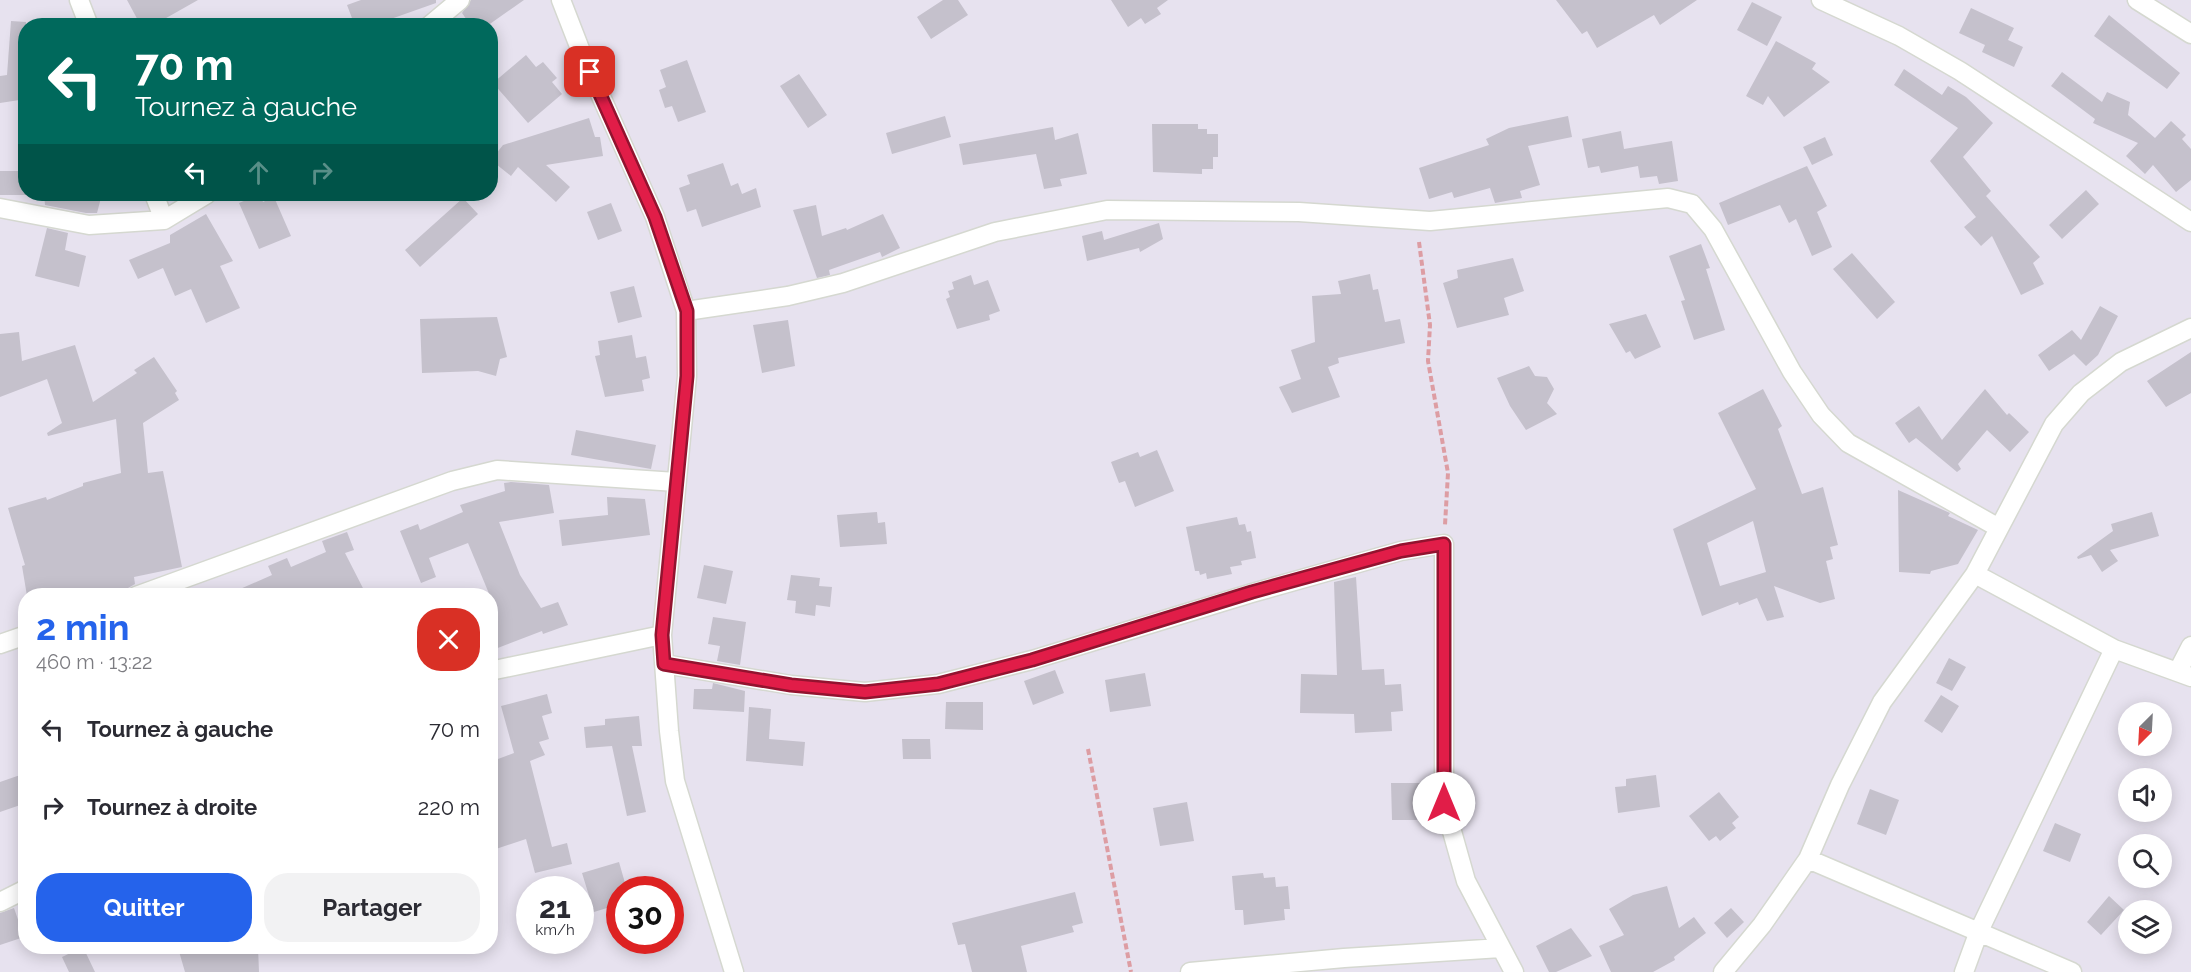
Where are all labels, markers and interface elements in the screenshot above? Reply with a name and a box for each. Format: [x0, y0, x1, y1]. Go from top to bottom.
text: 70 m [135, 41, 234, 90]
icon: left [36, 42, 114, 120]
pin [564, 46, 615, 97]
icon: arrive [573, 55, 606, 88]
text: Tournez à gauche [135, 91, 357, 122]
icon: left [179, 156, 212, 189]
icon: ahead [242, 156, 275, 189]
icon: right [305, 156, 338, 189]
text: 2 min [36, 606, 129, 648]
button: close [417, 608, 480, 671]
text: 460 m · 13:22 [36, 650, 153, 674]
north arrow [2118, 702, 2172, 756]
map controls [2118, 702, 2172, 954]
icon: left [36, 713, 69, 746]
text: Tournez à gauche [87, 716, 273, 742]
text: 70 m [429, 716, 480, 742]
button: sound [2118, 768, 2172, 822]
position arrow [1412, 771, 1476, 835]
icon: right [36, 791, 69, 824]
text: Tournez à droite [87, 794, 257, 820]
text: 220 m [418, 794, 480, 820]
button: search [2118, 834, 2172, 888]
button: Quitter [36, 873, 252, 942]
button: Partager [264, 873, 480, 942]
speed limit sign: 30 [606, 876, 684, 954]
text: 21 [539, 890, 571, 925]
button: layers [2118, 900, 2172, 954]
text: km/h [535, 921, 575, 939]

